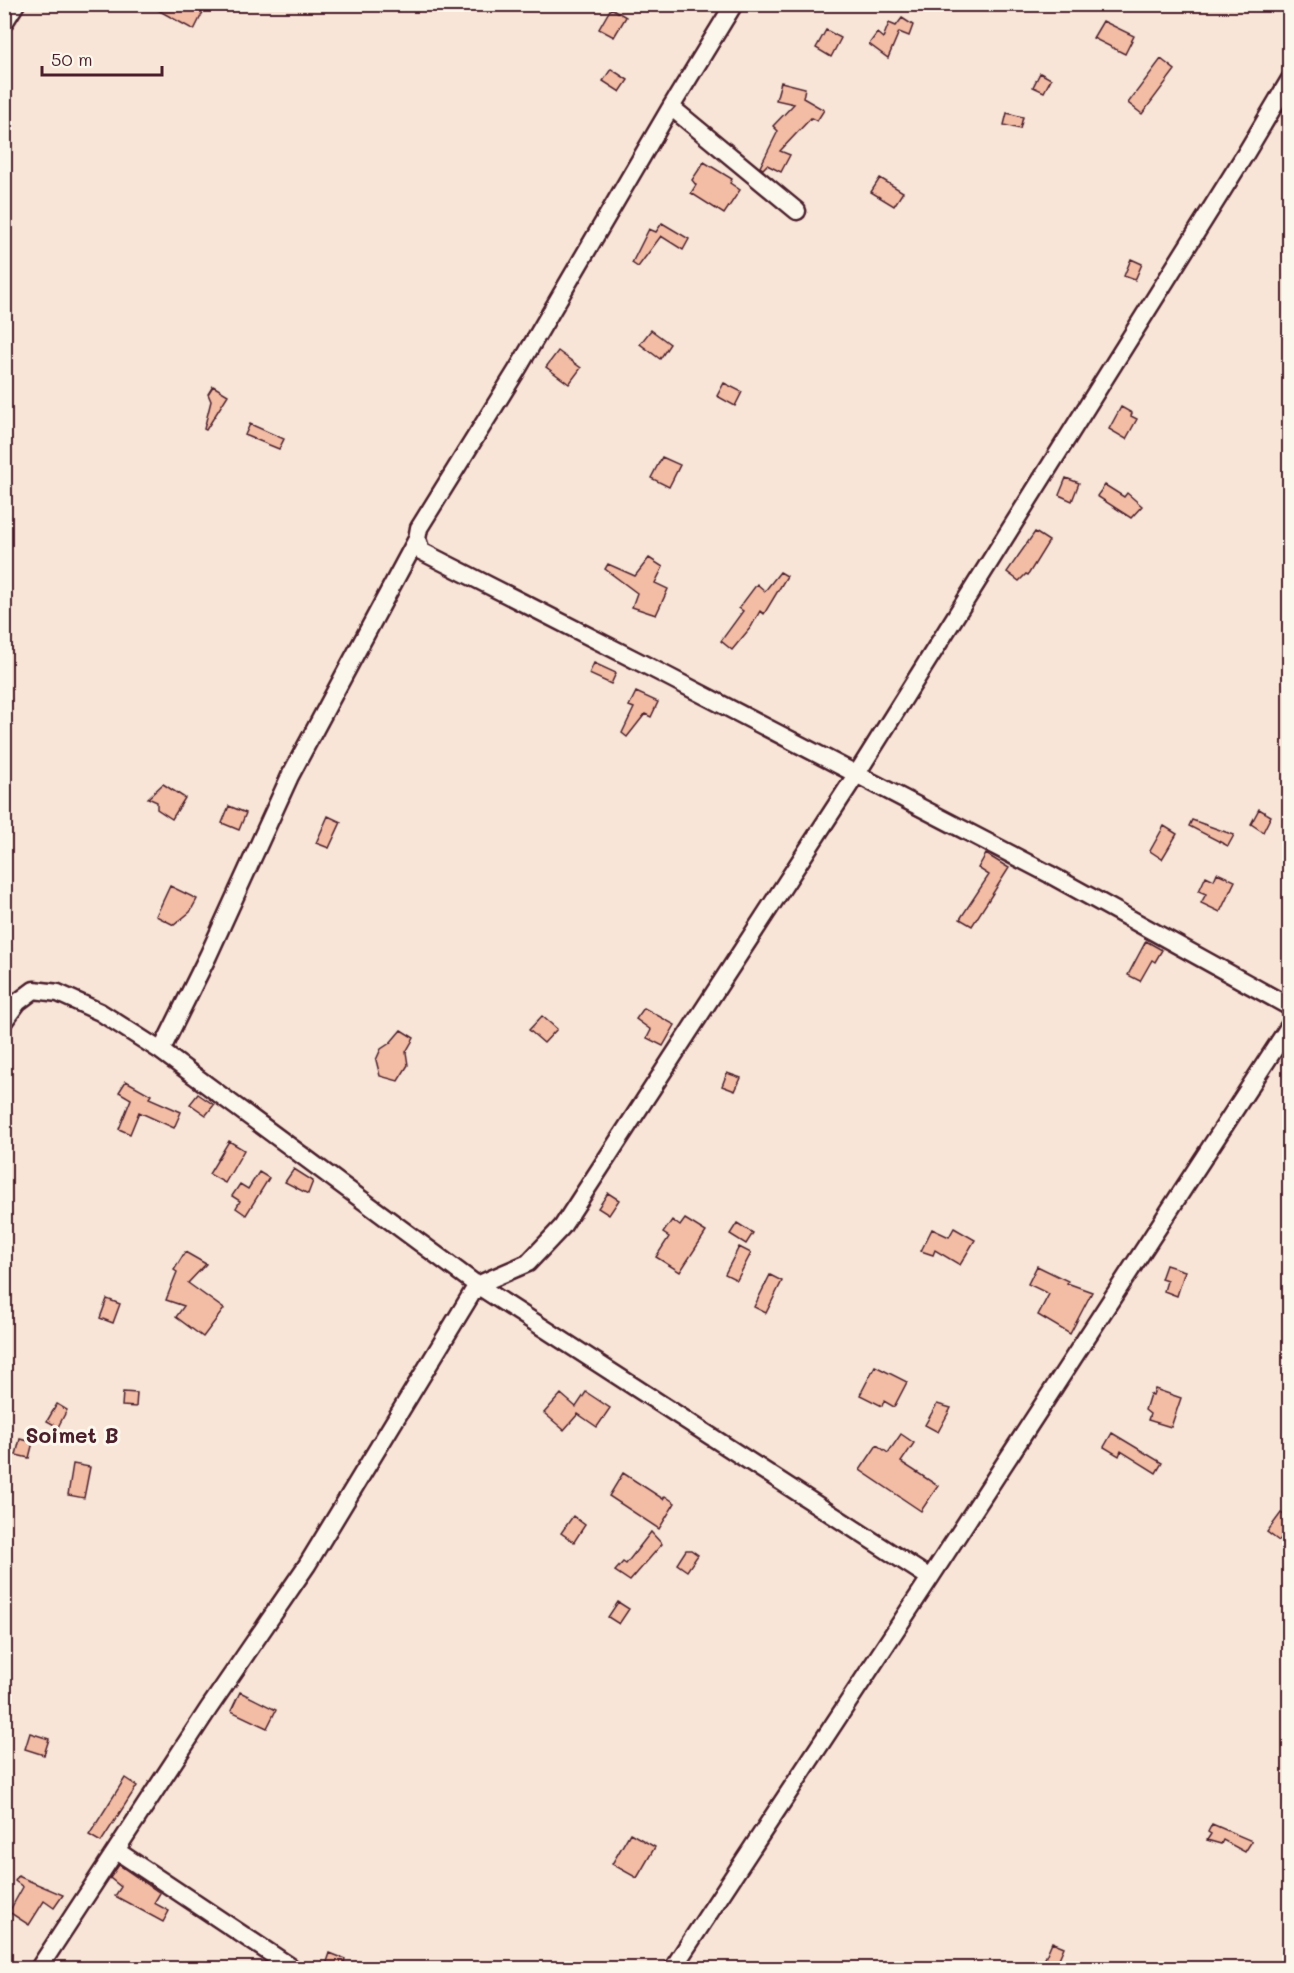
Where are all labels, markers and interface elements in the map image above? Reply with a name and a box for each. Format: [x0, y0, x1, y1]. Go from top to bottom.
scale bar [42, 39, 162, 77]
text: 50 m [51, 47, 93, 71]
district label: Soimet B [25, 1421, 119, 1448]

